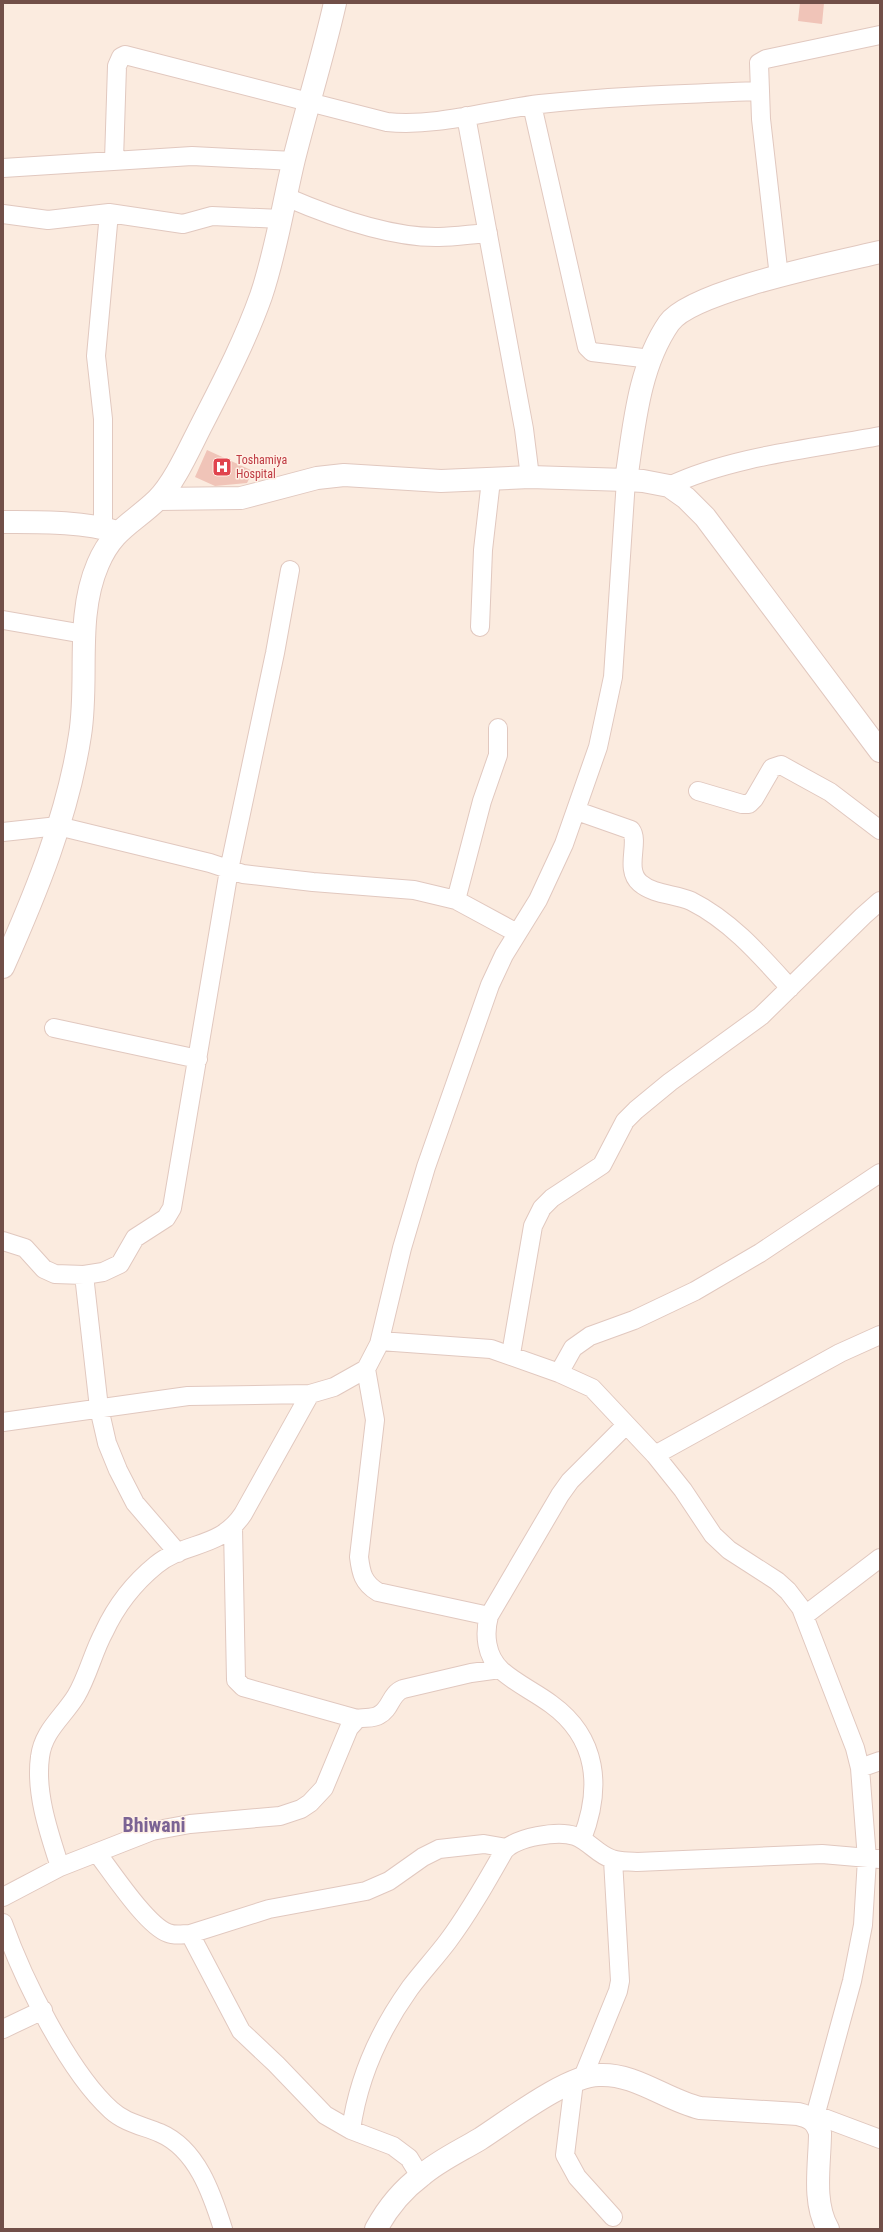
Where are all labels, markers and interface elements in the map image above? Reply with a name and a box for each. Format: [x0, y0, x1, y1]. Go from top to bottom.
place label: Toshamiya Hospital [236, 453, 287, 481]
hospital icon: Toshamiya Hospital [211, 456, 233, 478]
district label: Bhiwani [122, 1813, 186, 1837]

